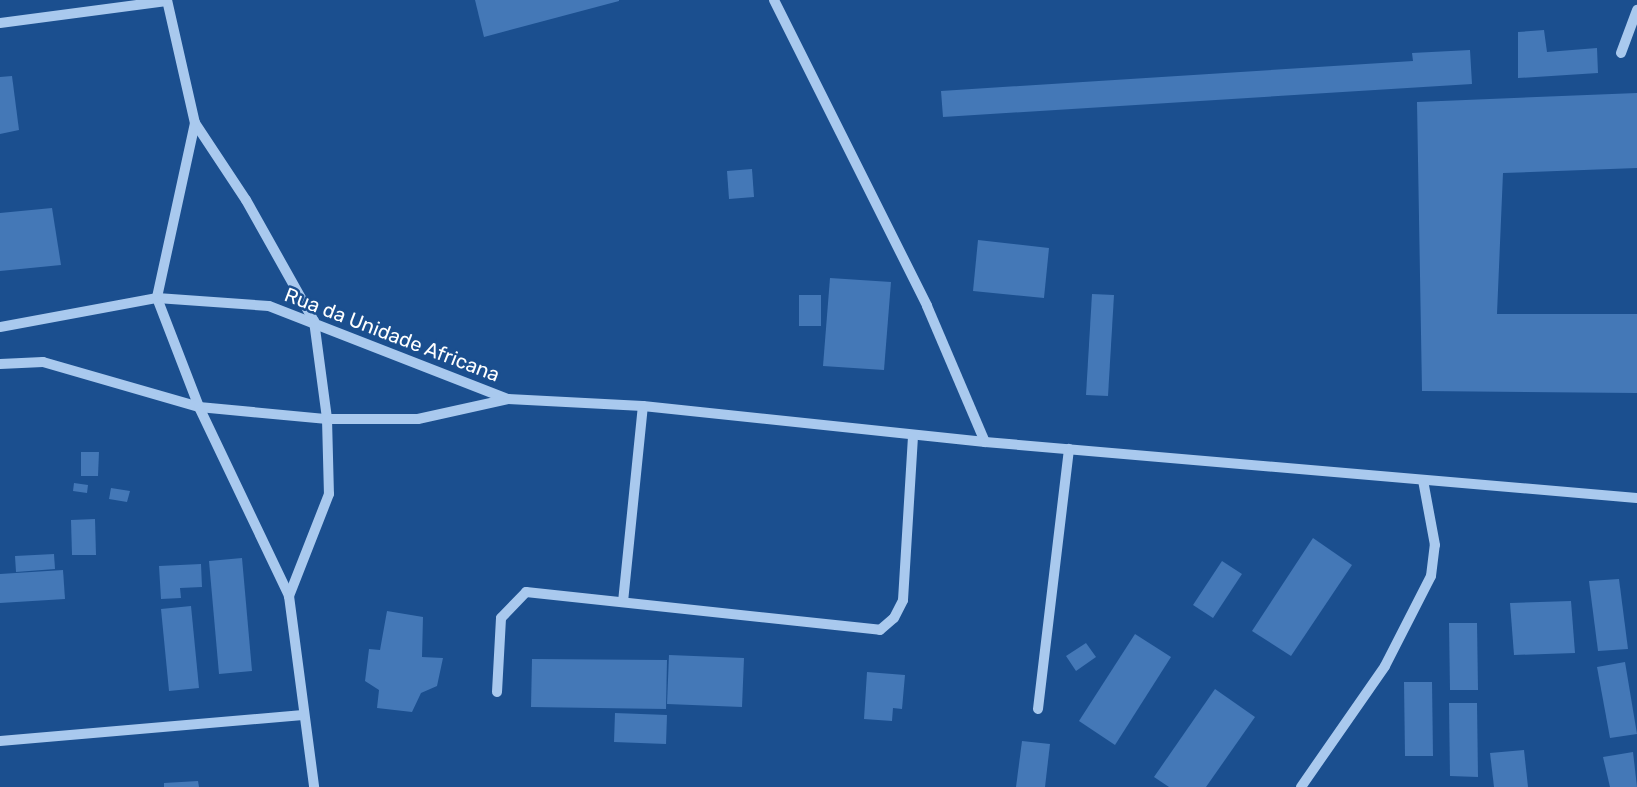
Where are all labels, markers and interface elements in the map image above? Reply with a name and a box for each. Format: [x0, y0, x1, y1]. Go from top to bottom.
street label: Rua da Unidade Africana [281, 283, 503, 387]

